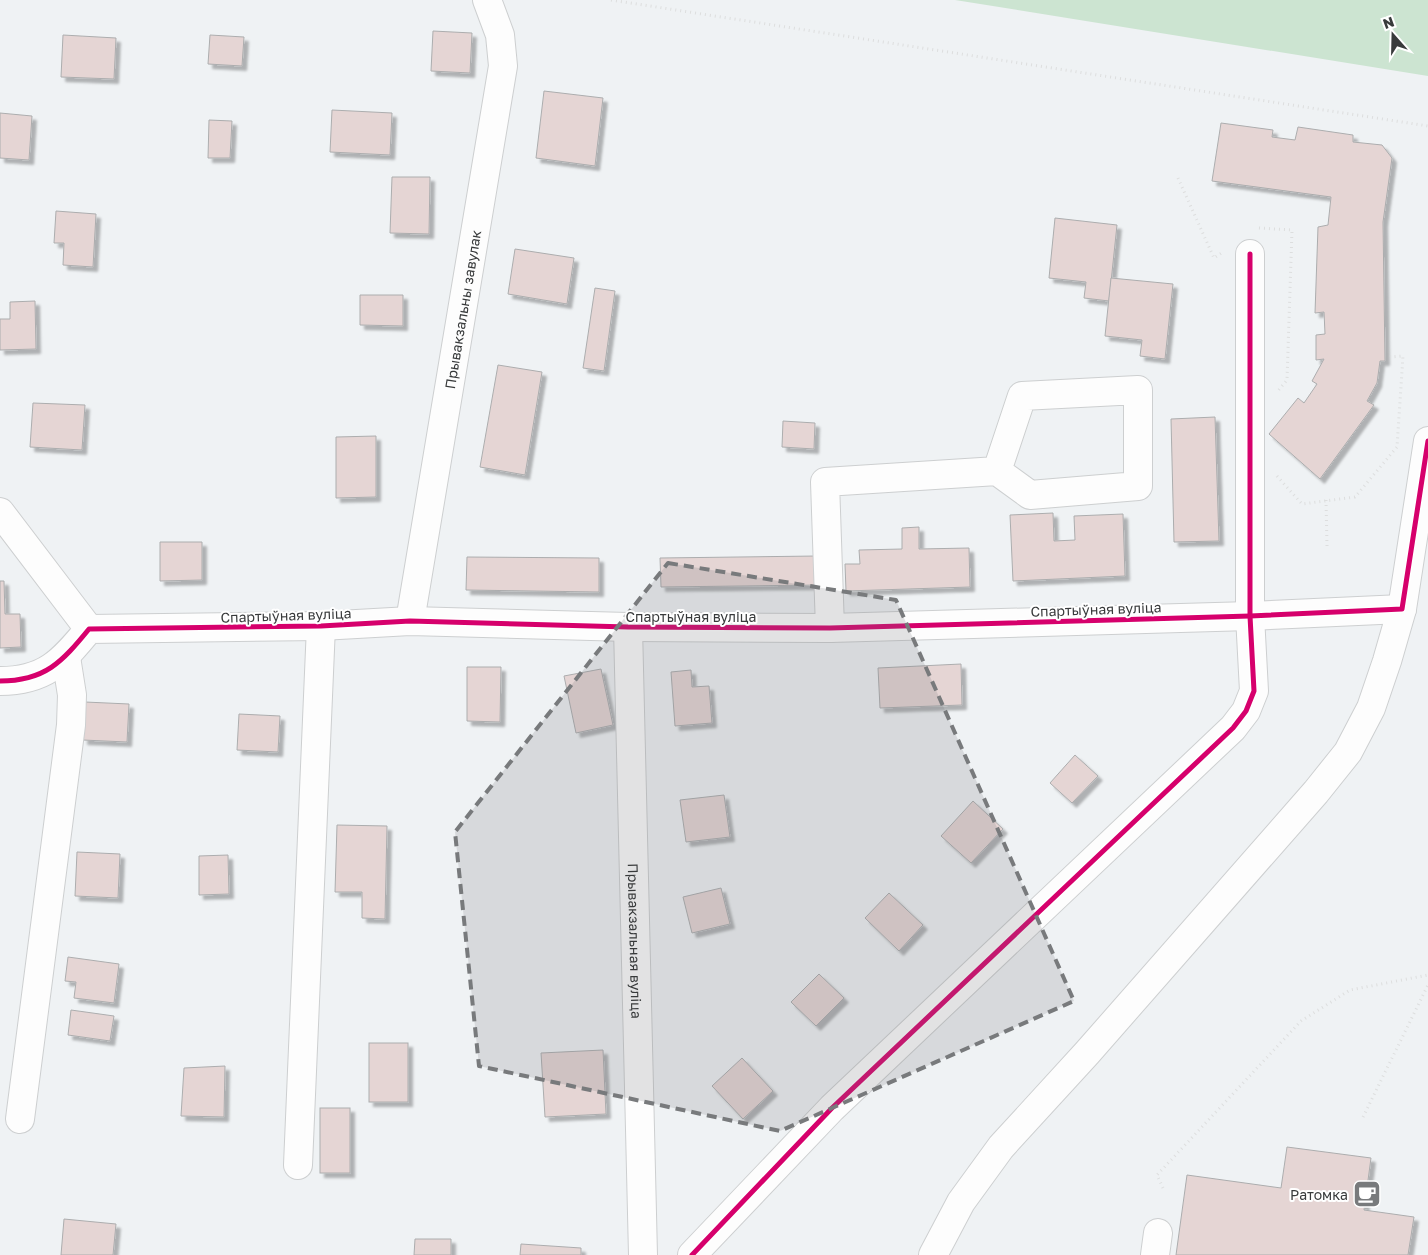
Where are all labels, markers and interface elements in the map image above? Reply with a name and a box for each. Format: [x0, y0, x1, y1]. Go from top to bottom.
north arrow [1368, 10, 1418, 60]
text: N [1380, 13, 1396, 32]
street label: Прывакзальны завулак [441, 229, 484, 390]
street label: Спартыўная вуліца [1030, 598, 1162, 620]
street label: Спартыўная вуліца [220, 604, 352, 626]
street label: Спартыўная вуліца [625, 608, 757, 625]
street label: Прывакзальная вуліца [625, 863, 646, 1019]
cafe icon: Ратомка [1352, 1179, 1382, 1209]
place label: Ратомка [1290, 1186, 1348, 1203]

